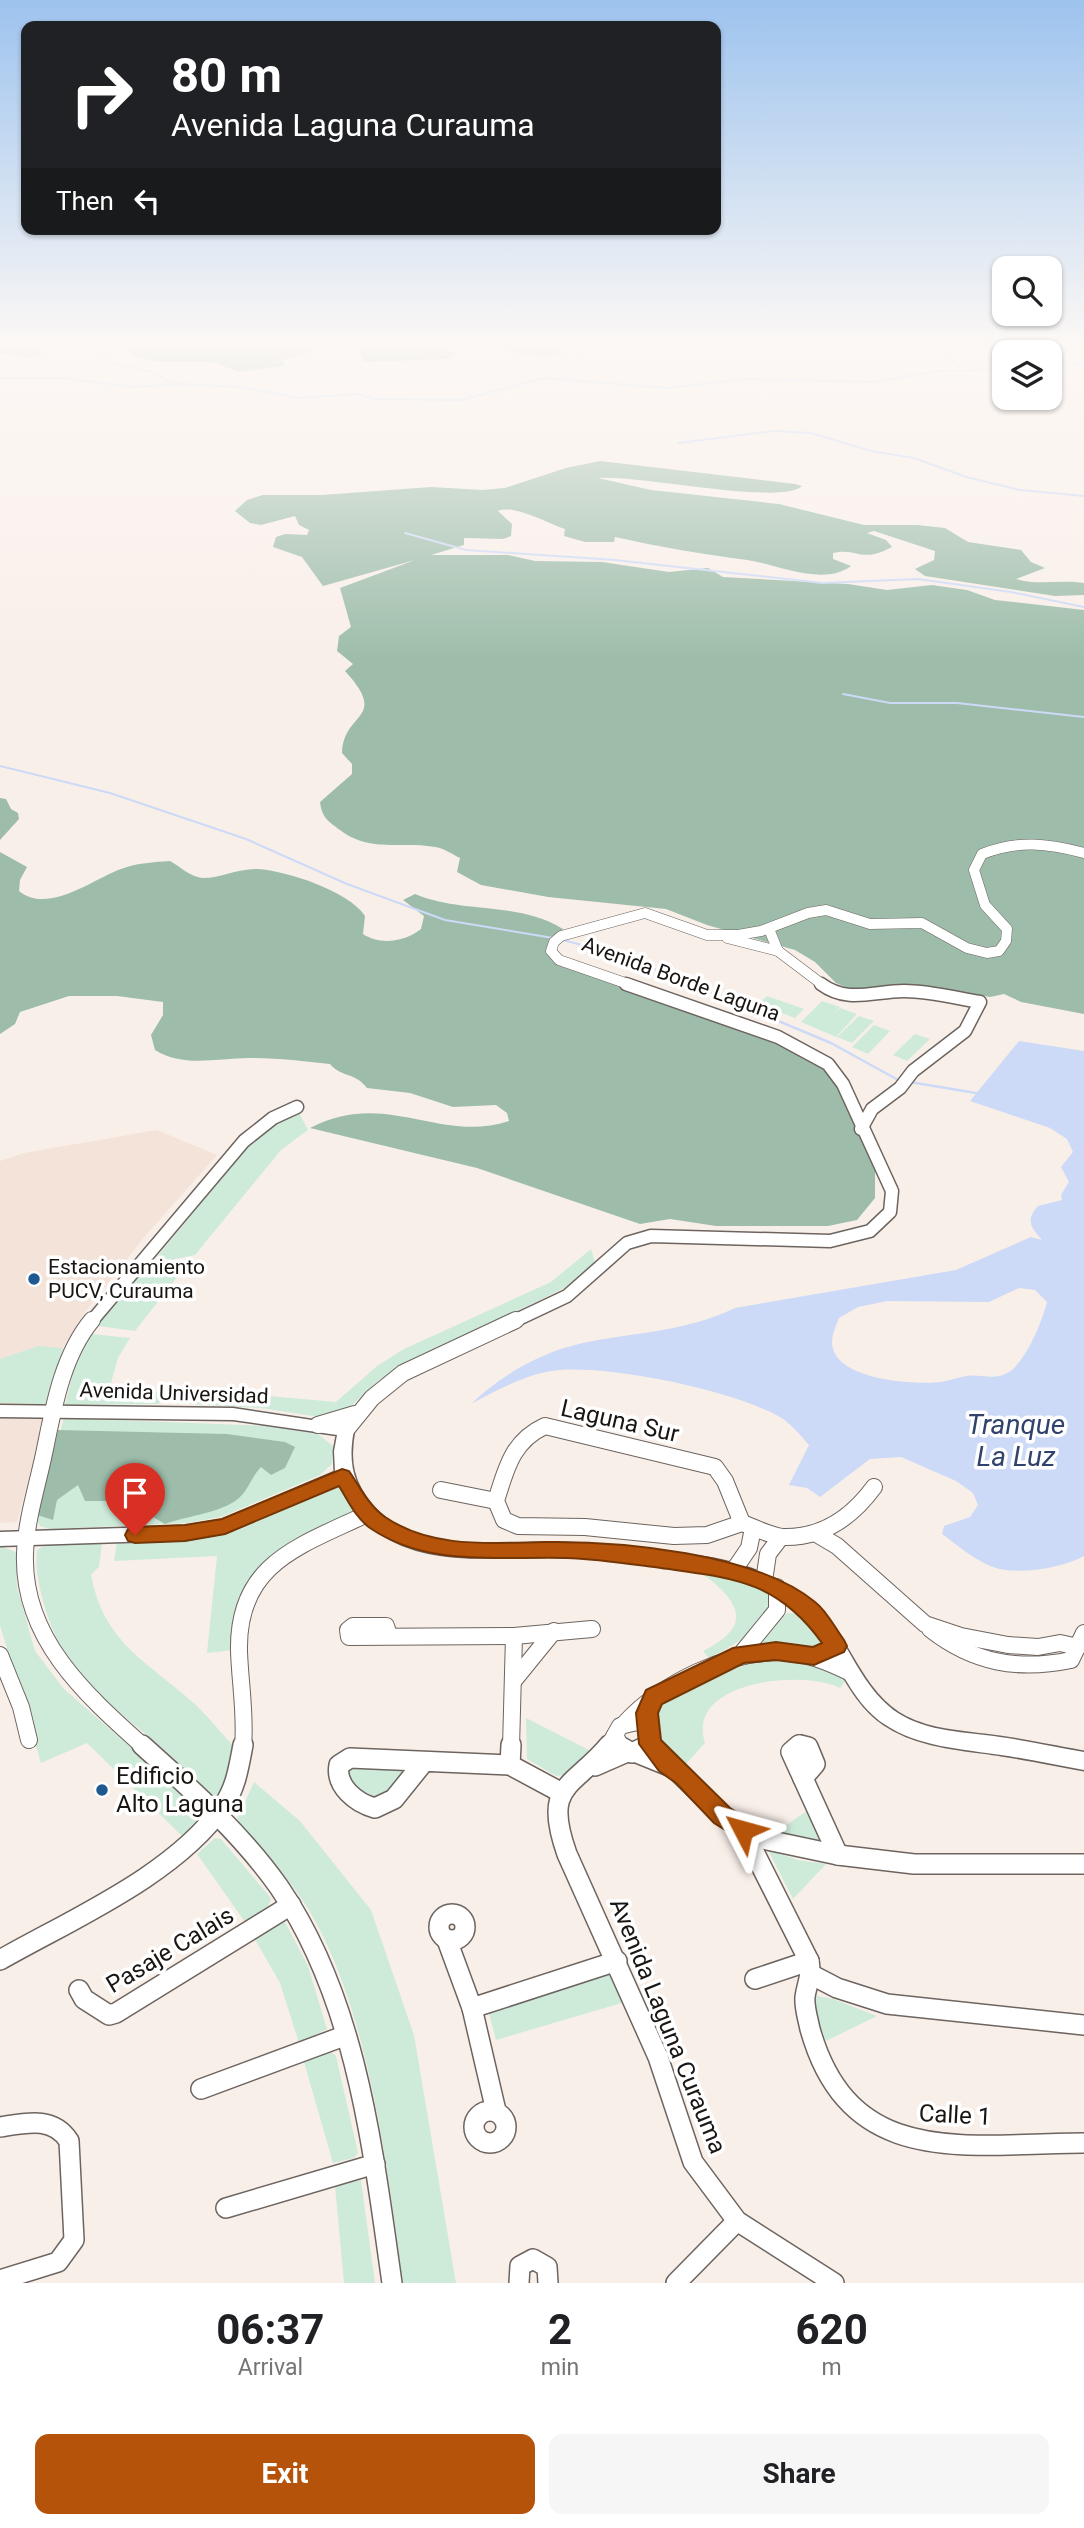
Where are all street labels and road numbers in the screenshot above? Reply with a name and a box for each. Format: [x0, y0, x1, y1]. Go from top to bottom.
street label: Avenida Borde Laguna [579, 932, 783, 1026]
street label: Avenida Universidad [79, 1378, 269, 1408]
street label: Laguna Sur [558, 1394, 682, 1448]
street label: Avenida Laguna Curauma [604, 1894, 732, 2158]
street label: Pasaje Calais [101, 1901, 239, 1999]
street label: Calle 1 [918, 2099, 992, 2131]

